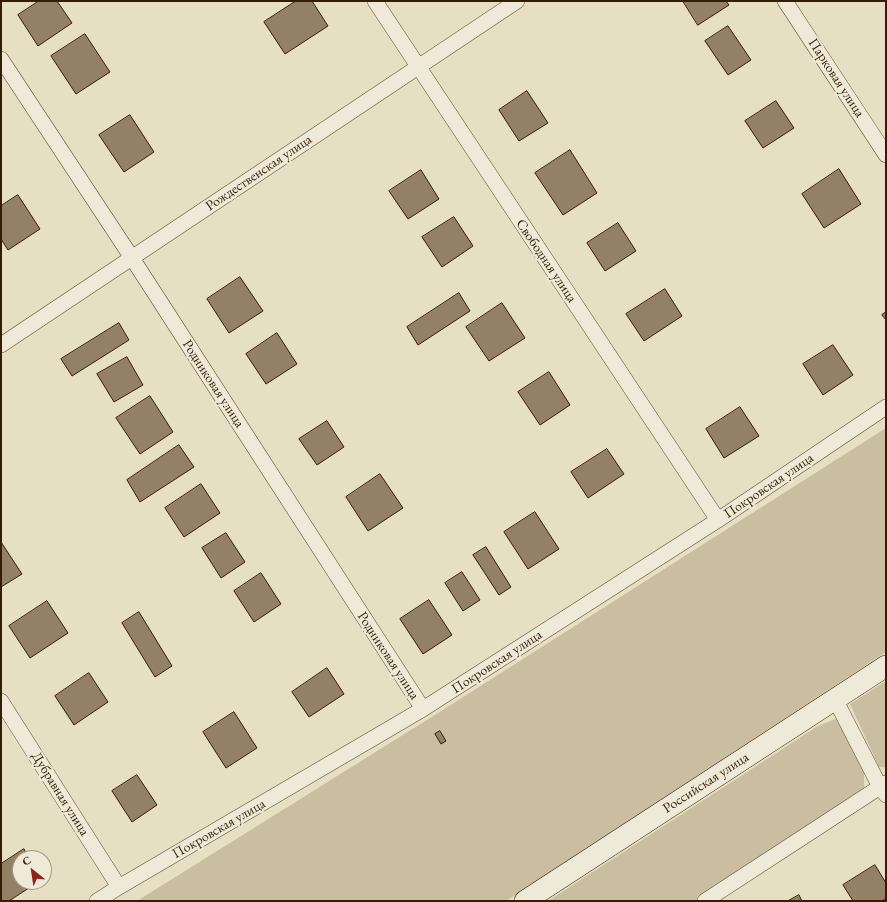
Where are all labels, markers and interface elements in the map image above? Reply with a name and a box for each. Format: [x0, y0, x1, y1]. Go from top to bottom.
street label: Парковая улица [804, 35, 868, 121]
street label: Рождественская улица [203, 131, 315, 215]
street label: Свободная улица [512, 216, 580, 306]
street label: Родниковая улица [178, 337, 248, 431]
street label: Покровская улица [721, 450, 817, 522]
street label: Родниковая улица [353, 609, 423, 703]
street label: Покровская улица [449, 626, 545, 698]
street label: Дубравная улица [28, 749, 92, 839]
street label: Российская улица [660, 749, 752, 817]
street label: Покровская улица [169, 796, 269, 862]
north arrow [12, 850, 52, 890]
text: С [20, 852, 33, 868]

